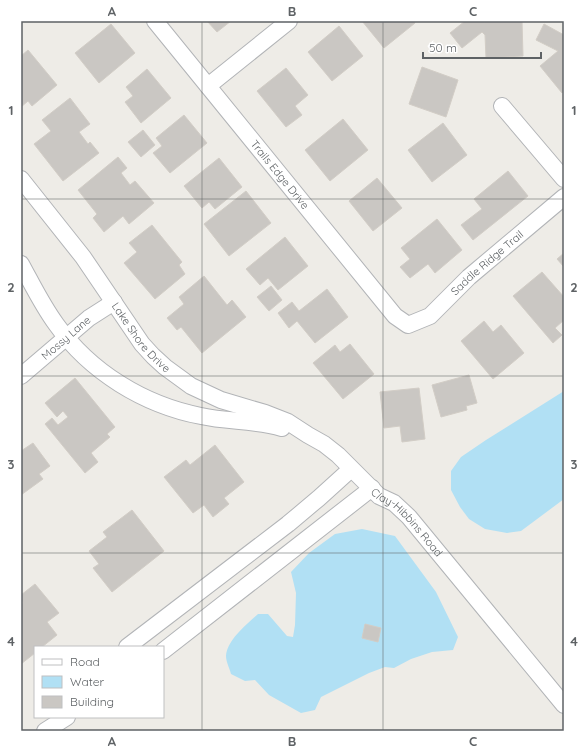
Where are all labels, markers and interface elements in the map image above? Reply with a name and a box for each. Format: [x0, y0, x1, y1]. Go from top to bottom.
text: A [108, 3, 117, 19]
text: B [288, 3, 296, 19]
text: C [469, 3, 477, 19]
scale bar [423, 34, 541, 60]
text: 50 m [429, 40, 457, 55]
text: 1 [8, 102, 14, 118]
text: 1 [571, 102, 577, 118]
street label: Trails Edge Drive [248, 137, 312, 212]
street label: Saddle Ridge Trail [448, 227, 526, 298]
text: 2 [7, 279, 15, 295]
text: 2 [570, 279, 578, 295]
street label: Lake Shore Drive [109, 300, 173, 375]
street label: Mossy Lane [38, 313, 93, 363]
text: 3 [8, 456, 15, 472]
text: 3 [571, 456, 578, 472]
street label: Clay-Hibbins Road [368, 485, 446, 559]
text: 4 [7, 633, 15, 649]
text: 4 [570, 633, 578, 649]
legend [34, 646, 164, 718]
text: Road [70, 654, 100, 669]
text: Water [70, 674, 105, 689]
text: Building [70, 694, 114, 709]
text: A [108, 733, 117, 749]
text: B [288, 733, 296, 749]
text: C [469, 733, 477, 749]

